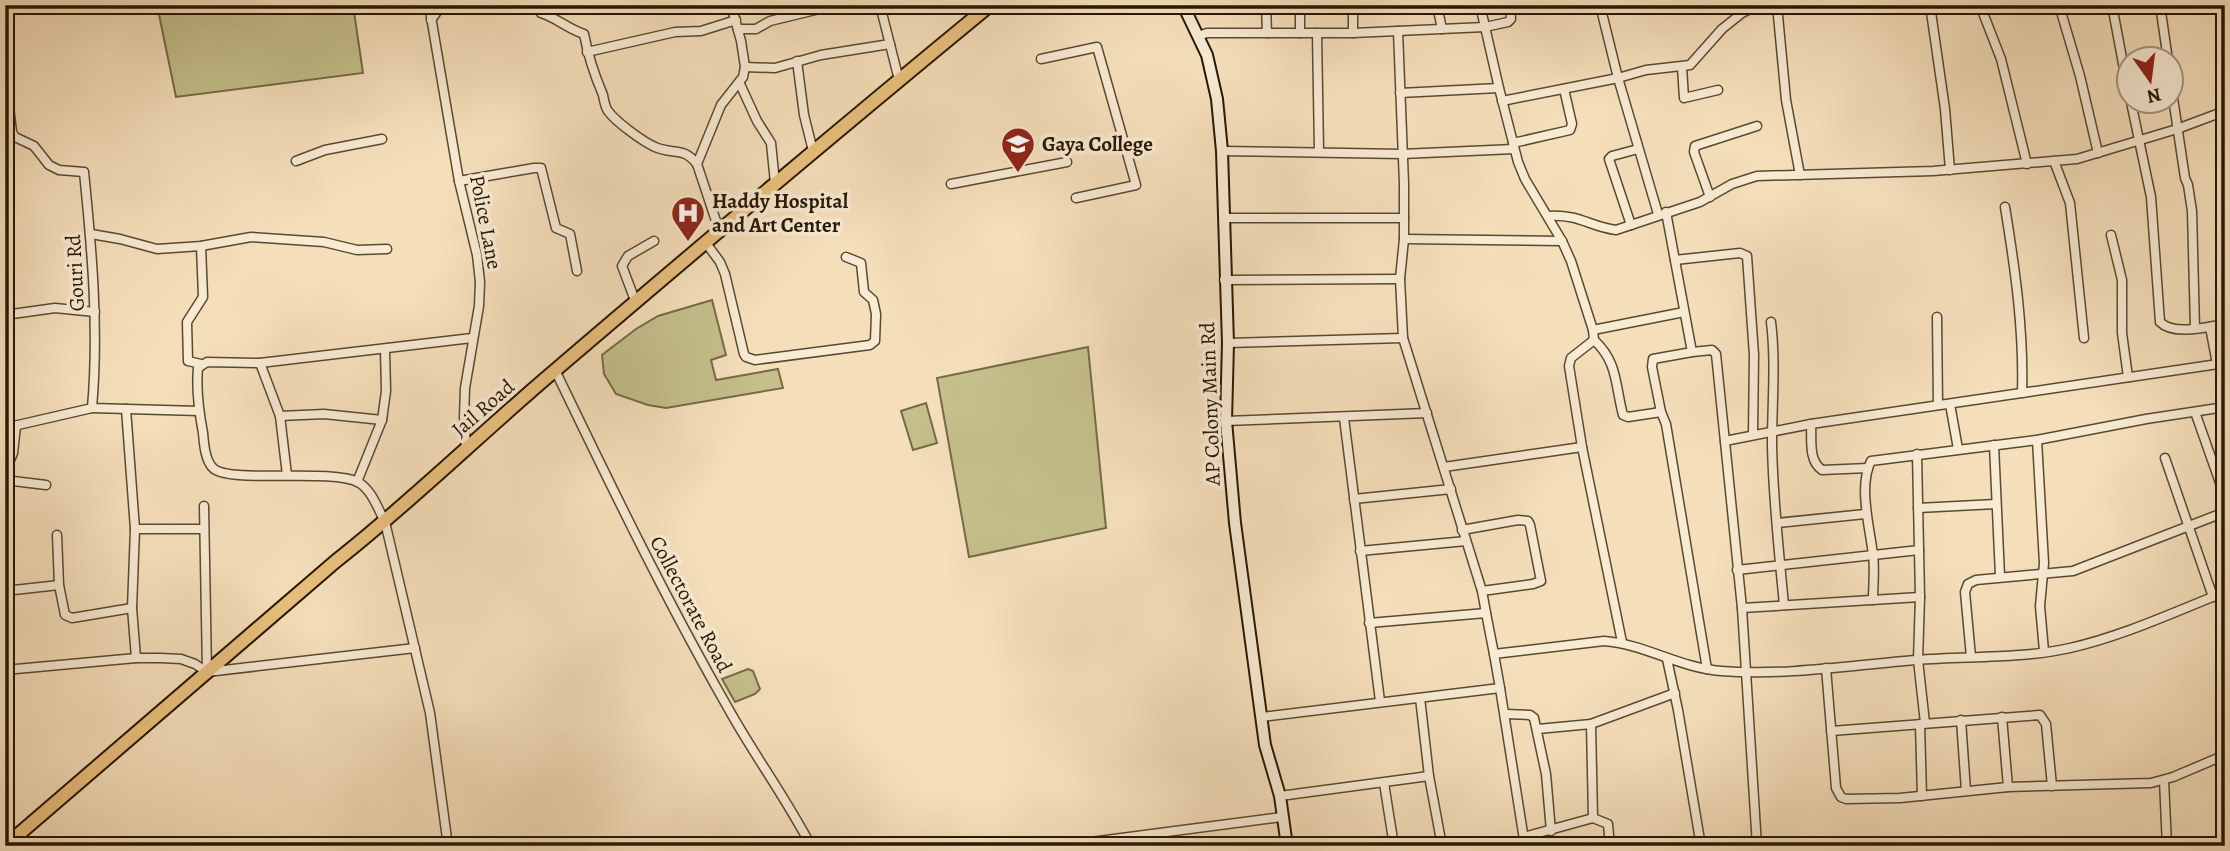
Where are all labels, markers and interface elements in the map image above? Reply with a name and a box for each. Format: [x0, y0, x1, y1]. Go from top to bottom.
north arrow [2114, 46, 2184, 116]
text: N [2144, 81, 2164, 110]
school or university icon: Gaya College [999, 125, 1037, 174]
place label: Gaya College [1042, 130, 1153, 158]
street label: Police Lane [463, 172, 509, 272]
place label: Haddy Hospital and Art Center [712, 187, 849, 239]
hospital icon: Haddy Hospital and Art Center [669, 194, 707, 243]
street label: Gouri Rd [59, 233, 91, 312]
street label: AP Colony Main Rd [1193, 321, 1227, 487]
street label: Jail Road [446, 372, 521, 443]
street label: Collectorate Road [643, 531, 739, 678]

